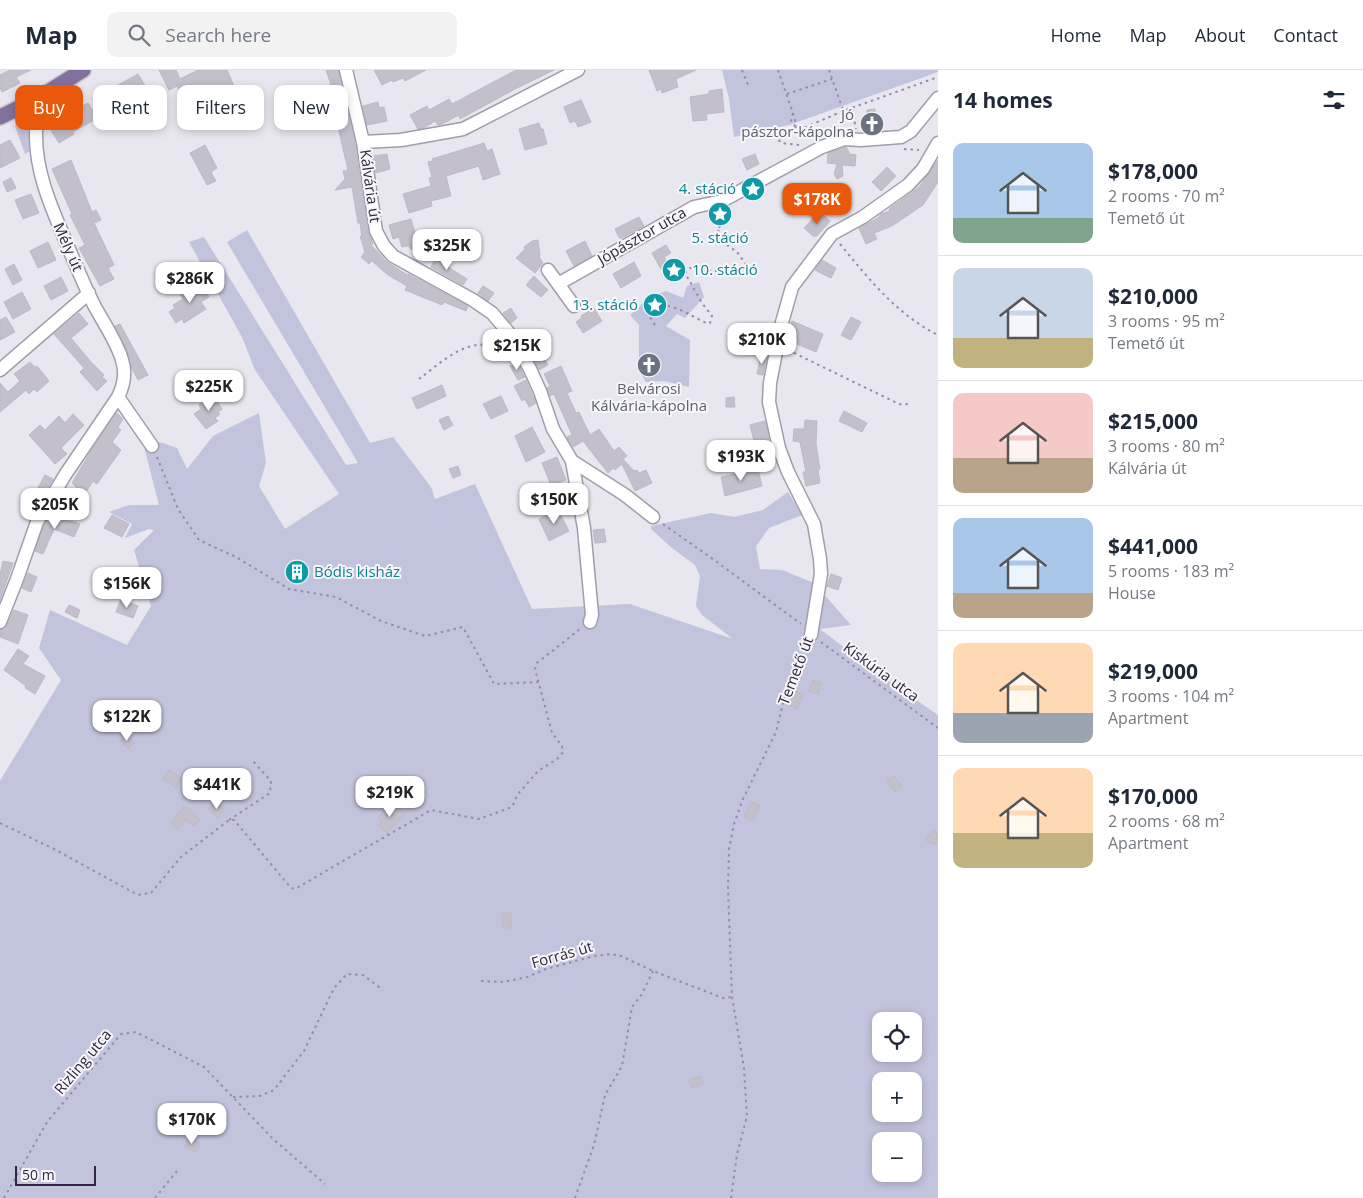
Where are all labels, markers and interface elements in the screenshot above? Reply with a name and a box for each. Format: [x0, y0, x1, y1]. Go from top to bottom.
search box [107, 12, 457, 57]
text: Map [25, 18, 77, 51]
icon: search [125, 21, 153, 49]
text: Search here [165, 22, 271, 48]
text: Home [1051, 23, 1101, 47]
text: Map [1129, 23, 1167, 47]
text: About [1195, 23, 1245, 47]
text: Contact [1273, 23, 1338, 47]
chip: Buy [15, 85, 83, 130]
chip: Rent [93, 85, 167, 130]
chip: Filters [177, 85, 264, 130]
chip: New [274, 85, 348, 130]
text: 14 homes [953, 86, 1053, 114]
icon: filters [1320, 86, 1348, 114]
place label: Jó pásztor-kápolna [741, 104, 854, 141]
church icon: Jó pásztor-kápolna [859, 111, 885, 137]
street label: Kálvária út [356, 148, 386, 224]
text: $178,000 [1108, 157, 1198, 185]
icon: home [993, 163, 1053, 223]
place icon: 4. stáció [740, 176, 766, 202]
place label: 4. stáció [679, 178, 736, 198]
pin: $178K [782, 182, 852, 225]
text: 2 rooms · 70 m² [1108, 185, 1225, 207]
text: $178K [793, 188, 841, 210]
place icon: 5. stáció [707, 201, 733, 227]
street label: Jópásztor utca [592, 202, 689, 270]
text: Temető út [1108, 207, 1185, 229]
street label: Mély út [49, 219, 89, 274]
place label: 5. stáció [691, 227, 749, 247]
pin: $325K [412, 228, 482, 271]
text: $325K [423, 234, 471, 256]
place icon: 10. stáció [661, 257, 687, 283]
place label: 10. stáció [692, 259, 758, 279]
pin: $286K [155, 262, 225, 304]
text: $286K [166, 267, 214, 289]
text: $210,000 [1108, 282, 1198, 310]
icon: home [993, 288, 1053, 348]
place icon: 13. stáció [642, 292, 668, 318]
place label: 13. stáció [572, 294, 638, 314]
text: 3 rooms · 95 m² [1108, 310, 1225, 332]
pin: $210K [727, 322, 797, 365]
pin: $215K [482, 328, 552, 371]
text: $210K [738, 328, 786, 350]
text: Temető út [1108, 332, 1185, 354]
text: $215K [493, 334, 541, 356]
church icon: Belvárosi Kálvária-kápolna [636, 352, 662, 378]
pin: $225K [174, 370, 244, 412]
text: $225K [185, 375, 233, 397]
place label: Belvárosi Kálvária-kápolna [591, 378, 707, 415]
text: $215,000 [1108, 407, 1198, 435]
icon: home [993, 413, 1053, 473]
text: 3 rooms · 80 m² [1108, 435, 1225, 457]
pin: $193K [706, 440, 776, 482]
text: $193K [717, 445, 765, 467]
text: Kálvária út [1108, 457, 1187, 479]
pin: $150K [519, 482, 589, 525]
pin: $205K [20, 488, 90, 530]
text: $150K [530, 488, 578, 510]
text: $205K [31, 493, 79, 515]
text: $441,000 [1108, 532, 1198, 560]
icon: home [993, 538, 1053, 598]
building icon: Bódis kisház [284, 559, 310, 585]
text: 5 rooms · 183 m² [1108, 560, 1234, 582]
place label: Bódis kisház [314, 561, 400, 581]
pin: $156K [92, 566, 162, 609]
text: $156K [103, 572, 151, 594]
text: House [1108, 582, 1156, 604]
street label: Temető út [773, 634, 817, 708]
street label: Kiskúria utca [840, 637, 924, 706]
text: $219,000 [1108, 657, 1198, 685]
icon: home [993, 663, 1053, 723]
text: 3 rooms · 104 m² [1108, 685, 1234, 707]
pin: $122K [92, 700, 162, 742]
text: $122K [103, 705, 151, 727]
text: Apartment [1108, 707, 1188, 729]
pin: $441K [182, 768, 252, 810]
text: $441K [193, 773, 241, 795]
pin: $219K [355, 776, 425, 818]
text: $219K [366, 781, 414, 803]
text: $170,000 [1108, 782, 1198, 810]
icon: home [993, 788, 1053, 848]
text: 2 rooms · 68 m² [1108, 810, 1225, 832]
text: Apartment [1108, 832, 1188, 854]
street label: Forrás út [529, 936, 595, 972]
map controls [872, 1012, 922, 1182]
button: locate [872, 1012, 922, 1062]
street label: Rizling utca [49, 1025, 115, 1098]
button: + [872, 1072, 922, 1122]
pin: $170K [157, 1102, 227, 1145]
text: $170K [168, 1108, 216, 1130]
button: − [872, 1132, 922, 1182]
scale bar [15, 1163, 96, 1186]
text: 50 m [22, 1165, 55, 1184]

